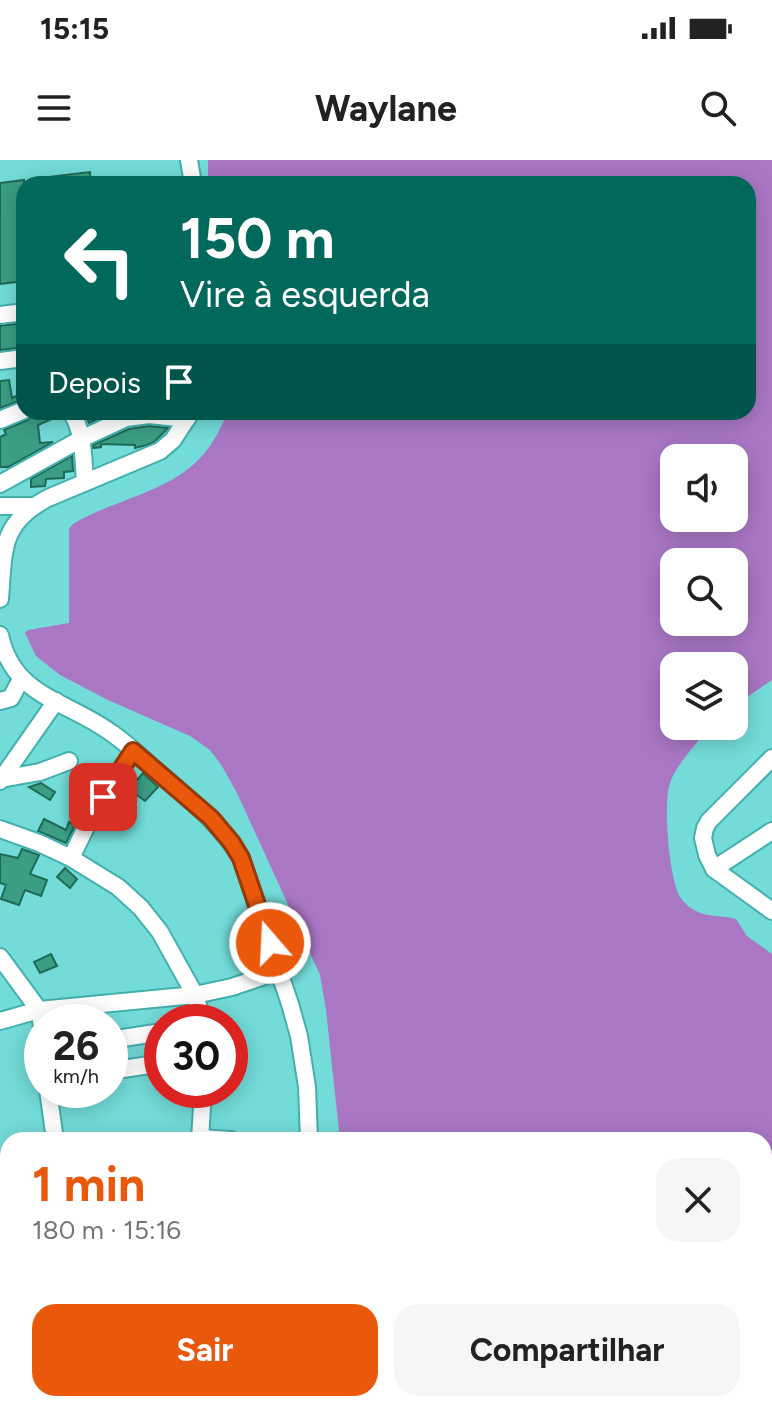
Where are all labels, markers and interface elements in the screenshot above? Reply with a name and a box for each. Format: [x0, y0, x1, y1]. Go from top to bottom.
text: 15:15 [40, 10, 109, 47]
icon: menu [32, 86, 76, 130]
icon: search [696, 86, 740, 130]
text: Waylane [315, 87, 457, 130]
text: 150 m [180, 205, 335, 272]
icon: left [48, 208, 152, 312]
text: Vire à esquerda [180, 273, 430, 316]
icon: arrive [157, 360, 201, 404]
text: Depois [48, 364, 141, 401]
map controls [660, 444, 748, 740]
button: sound [660, 444, 748, 532]
button: search [660, 548, 748, 636]
button: layers [660, 652, 748, 740]
pin [69, 763, 137, 831]
icon: arrive [81, 775, 125, 819]
position arrow [228, 901, 312, 985]
speed limit sign: 30 [144, 1004, 248, 1108]
text: 26 [53, 1022, 99, 1070]
text: km/h [53, 1064, 99, 1088]
text: 1 min [32, 1155, 145, 1213]
button: close [656, 1158, 740, 1242]
text: 180 m · 15:16 [32, 1214, 181, 1246]
button: Sair [32, 1304, 378, 1396]
button: Compartilhar [394, 1304, 740, 1396]

